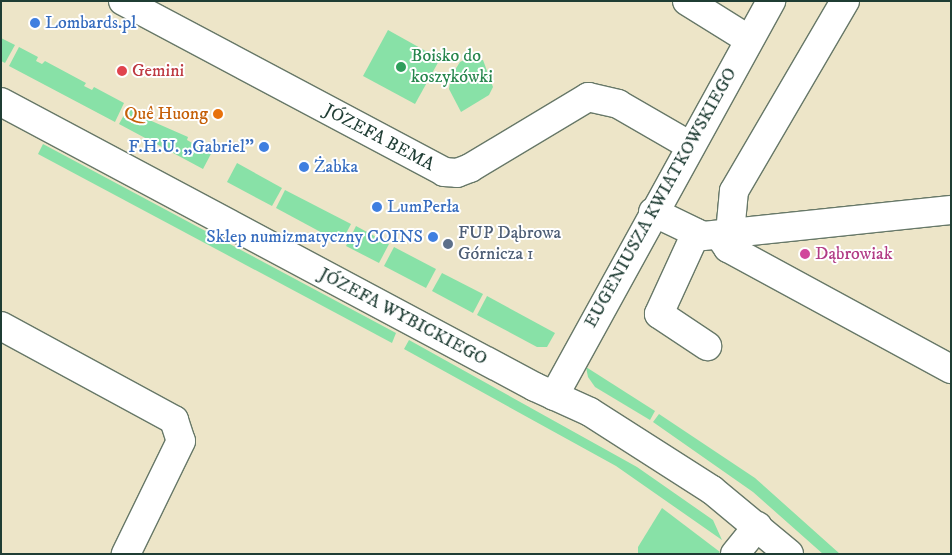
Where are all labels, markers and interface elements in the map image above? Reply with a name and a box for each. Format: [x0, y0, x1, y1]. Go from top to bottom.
place label: Lombards.pl [45, 12, 137, 34]
marker: Lombards.pl [29, 17, 41, 29]
place label: Boisko do koszykówki [411, 46, 493, 88]
place label: Gemini [132, 60, 184, 82]
marker: Boisko do koszykówki [395, 61, 407, 73]
street label: EUGENIUSZA KWIATKOWSKIEGO [580, 64, 742, 332]
marker: Gemini [116, 65, 128, 77]
street label: JÓZEFA BEMA [320, 100, 438, 176]
place label: Quê Huong [124, 103, 208, 125]
marker: Quê Huong [212, 108, 224, 120]
place label: F.H.U. „Gabriel” [128, 136, 254, 158]
marker: F.H.U. „Gabriel” [258, 141, 270, 153]
place label: Żabka [314, 156, 358, 178]
marker: Żabka [298, 161, 310, 173]
place label: LumPerła [387, 196, 460, 218]
marker: LumPerła [371, 201, 383, 213]
place label: FUP Dąbrowa Górnicza 1 [458, 223, 561, 266]
place label: Sklep numizmatyczny COINS [206, 226, 423, 248]
marker: Sklep numizmatyczny COINS [427, 231, 439, 243]
marker: FUP Dąbrowa Górnicza 1 [442, 238, 454, 250]
place label: Dąbrowiak [815, 243, 893, 265]
marker: Dąbrowiak [799, 248, 811, 260]
street label: JÓZEFA WYBICKIEGO [315, 264, 491, 370]

